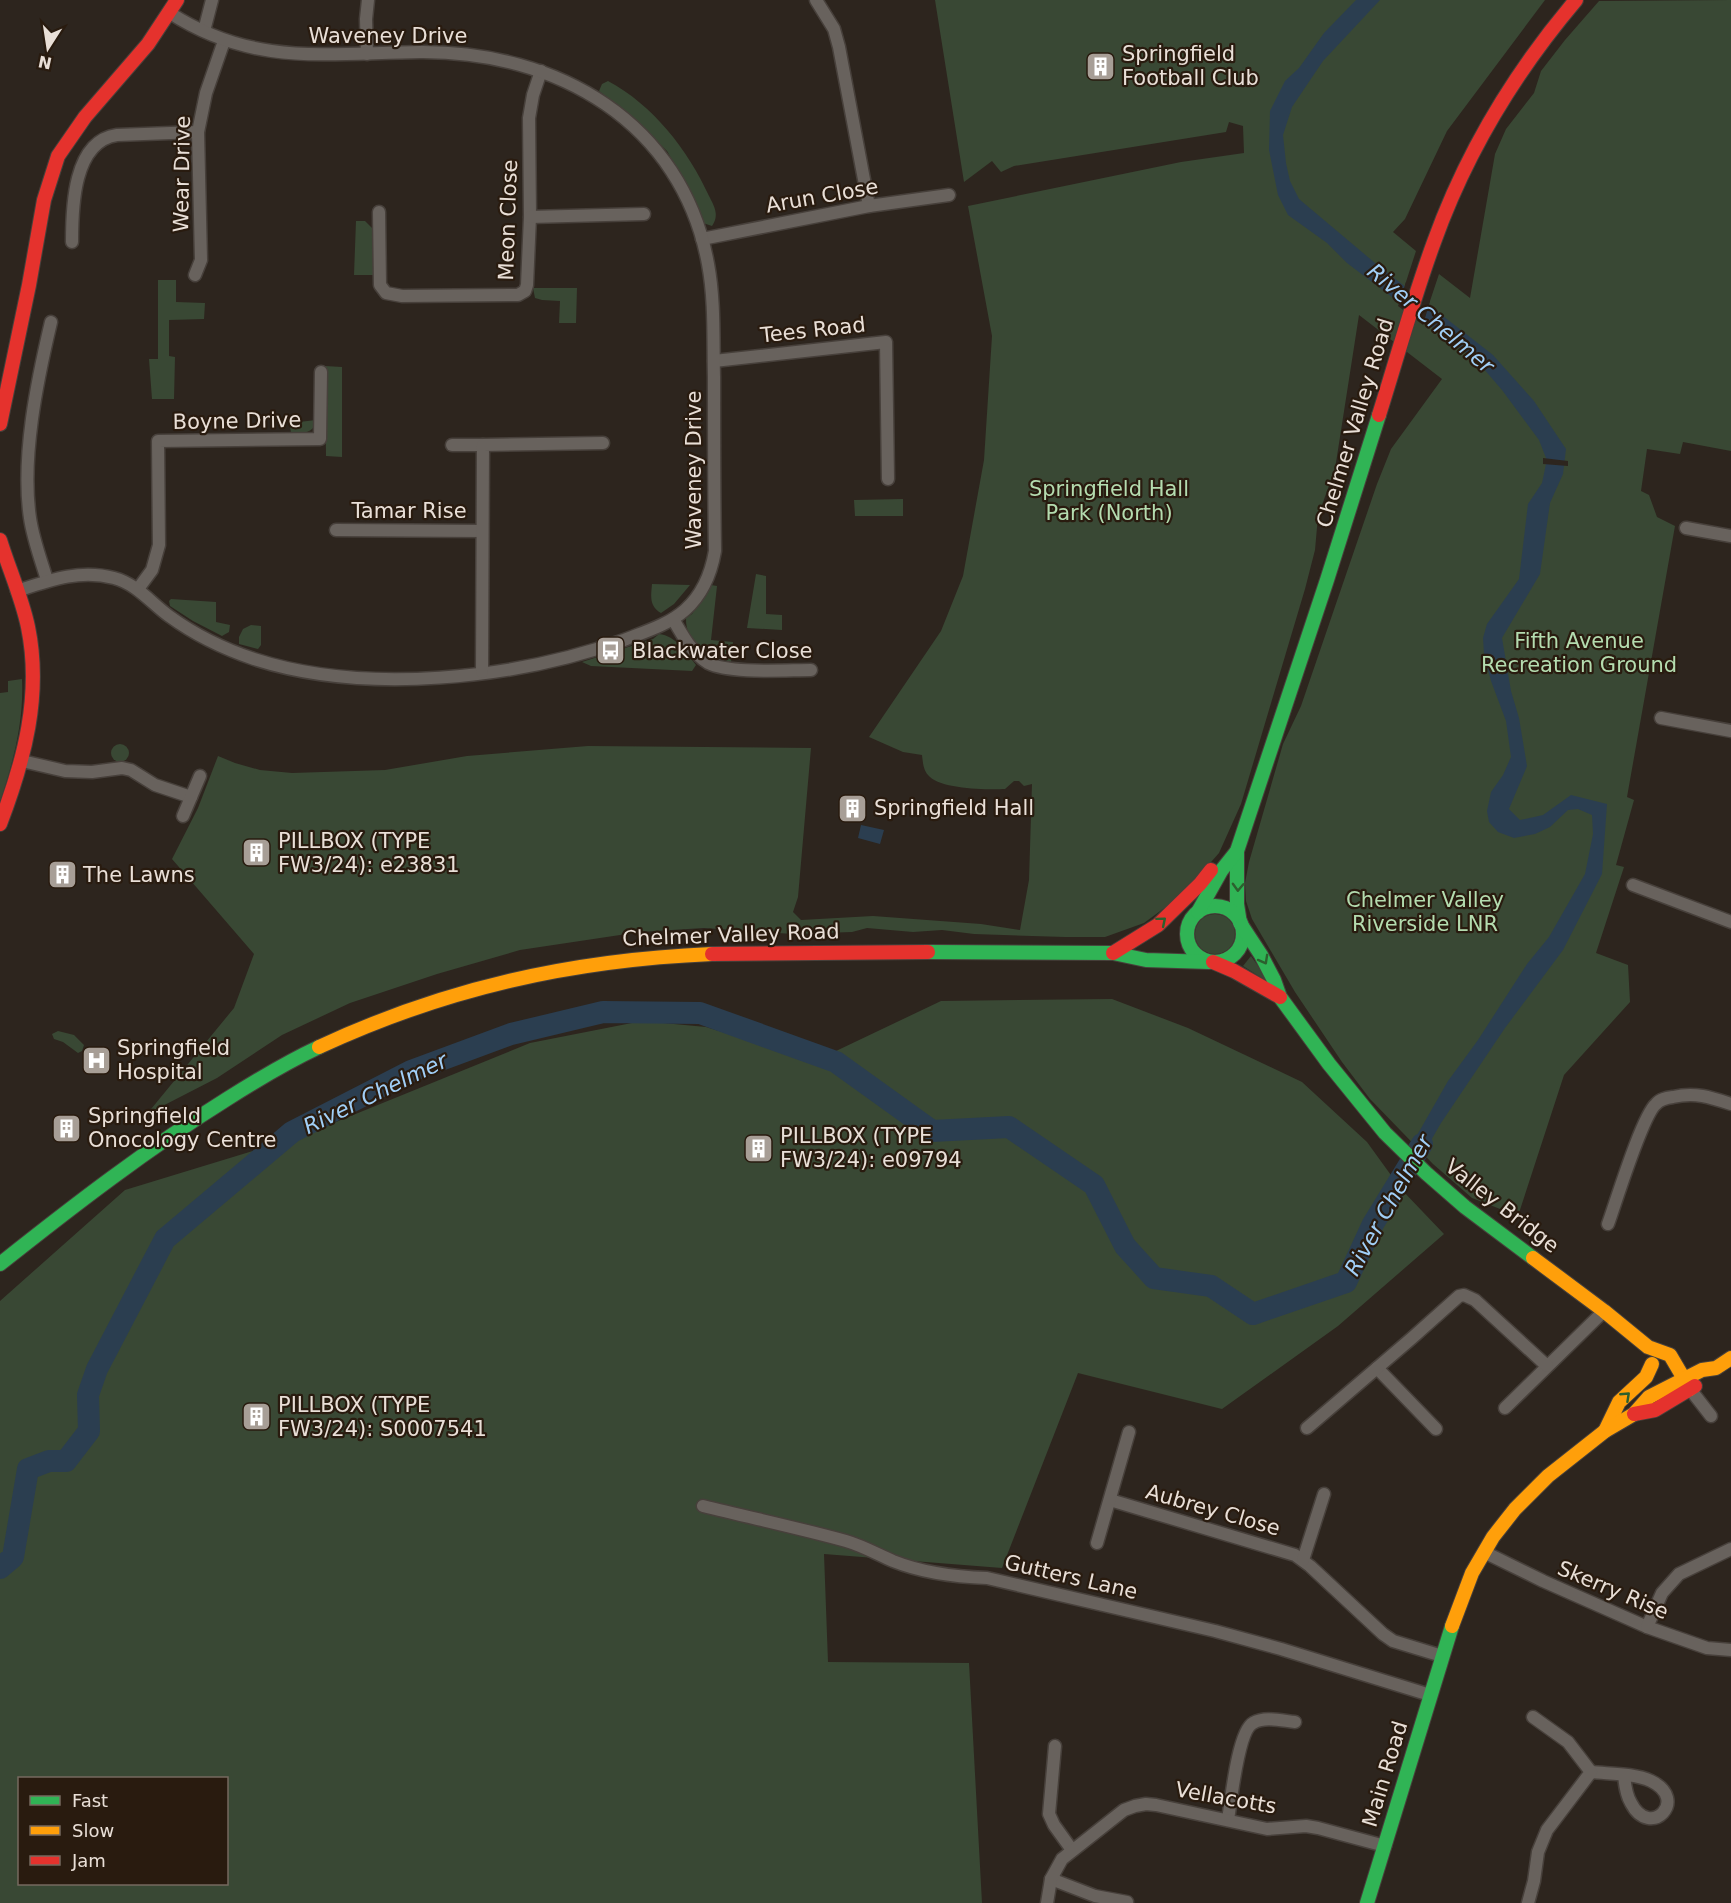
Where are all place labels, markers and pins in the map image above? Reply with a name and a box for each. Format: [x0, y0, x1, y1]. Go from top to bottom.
place label: Springfield Football Club [1122, 42, 1259, 90]
building icon: Springfield Football Club [1085, 50, 1117, 82]
bus stop icon: Blackwater Close [595, 635, 627, 667]
place label: Blackwater Close [632, 639, 813, 663]
building icon: Springfield Hall [837, 792, 869, 824]
place label: Springfield Hall [874, 796, 1034, 820]
place label: PILLBOX (TYPE FW3/24): e23831 [278, 829, 460, 877]
building icon: PILLBOX (TYPE FW3/24): e23831 [241, 837, 273, 869]
building icon: The Lawns [46, 859, 78, 891]
place label: The Lawns [82, 863, 195, 887]
place label: Springfield Hospital [117, 1036, 230, 1084]
hospital icon: Springfield Hospital [80, 1044, 112, 1076]
place label: Springfield Onocology Centre [88, 1104, 276, 1152]
building icon: Springfield Onocology Centre [51, 1112, 83, 1144]
place label: PILLBOX (TYPE FW3/24): e09794 [780, 1124, 962, 1172]
building icon: PILLBOX (TYPE FW3/24): e09794 [743, 1132, 775, 1164]
place label: PILLBOX (TYPE FW3/24): S0007541 [278, 1393, 487, 1441]
building icon: PILLBOX (TYPE FW3/24): S0007541 [241, 1401, 273, 1433]

